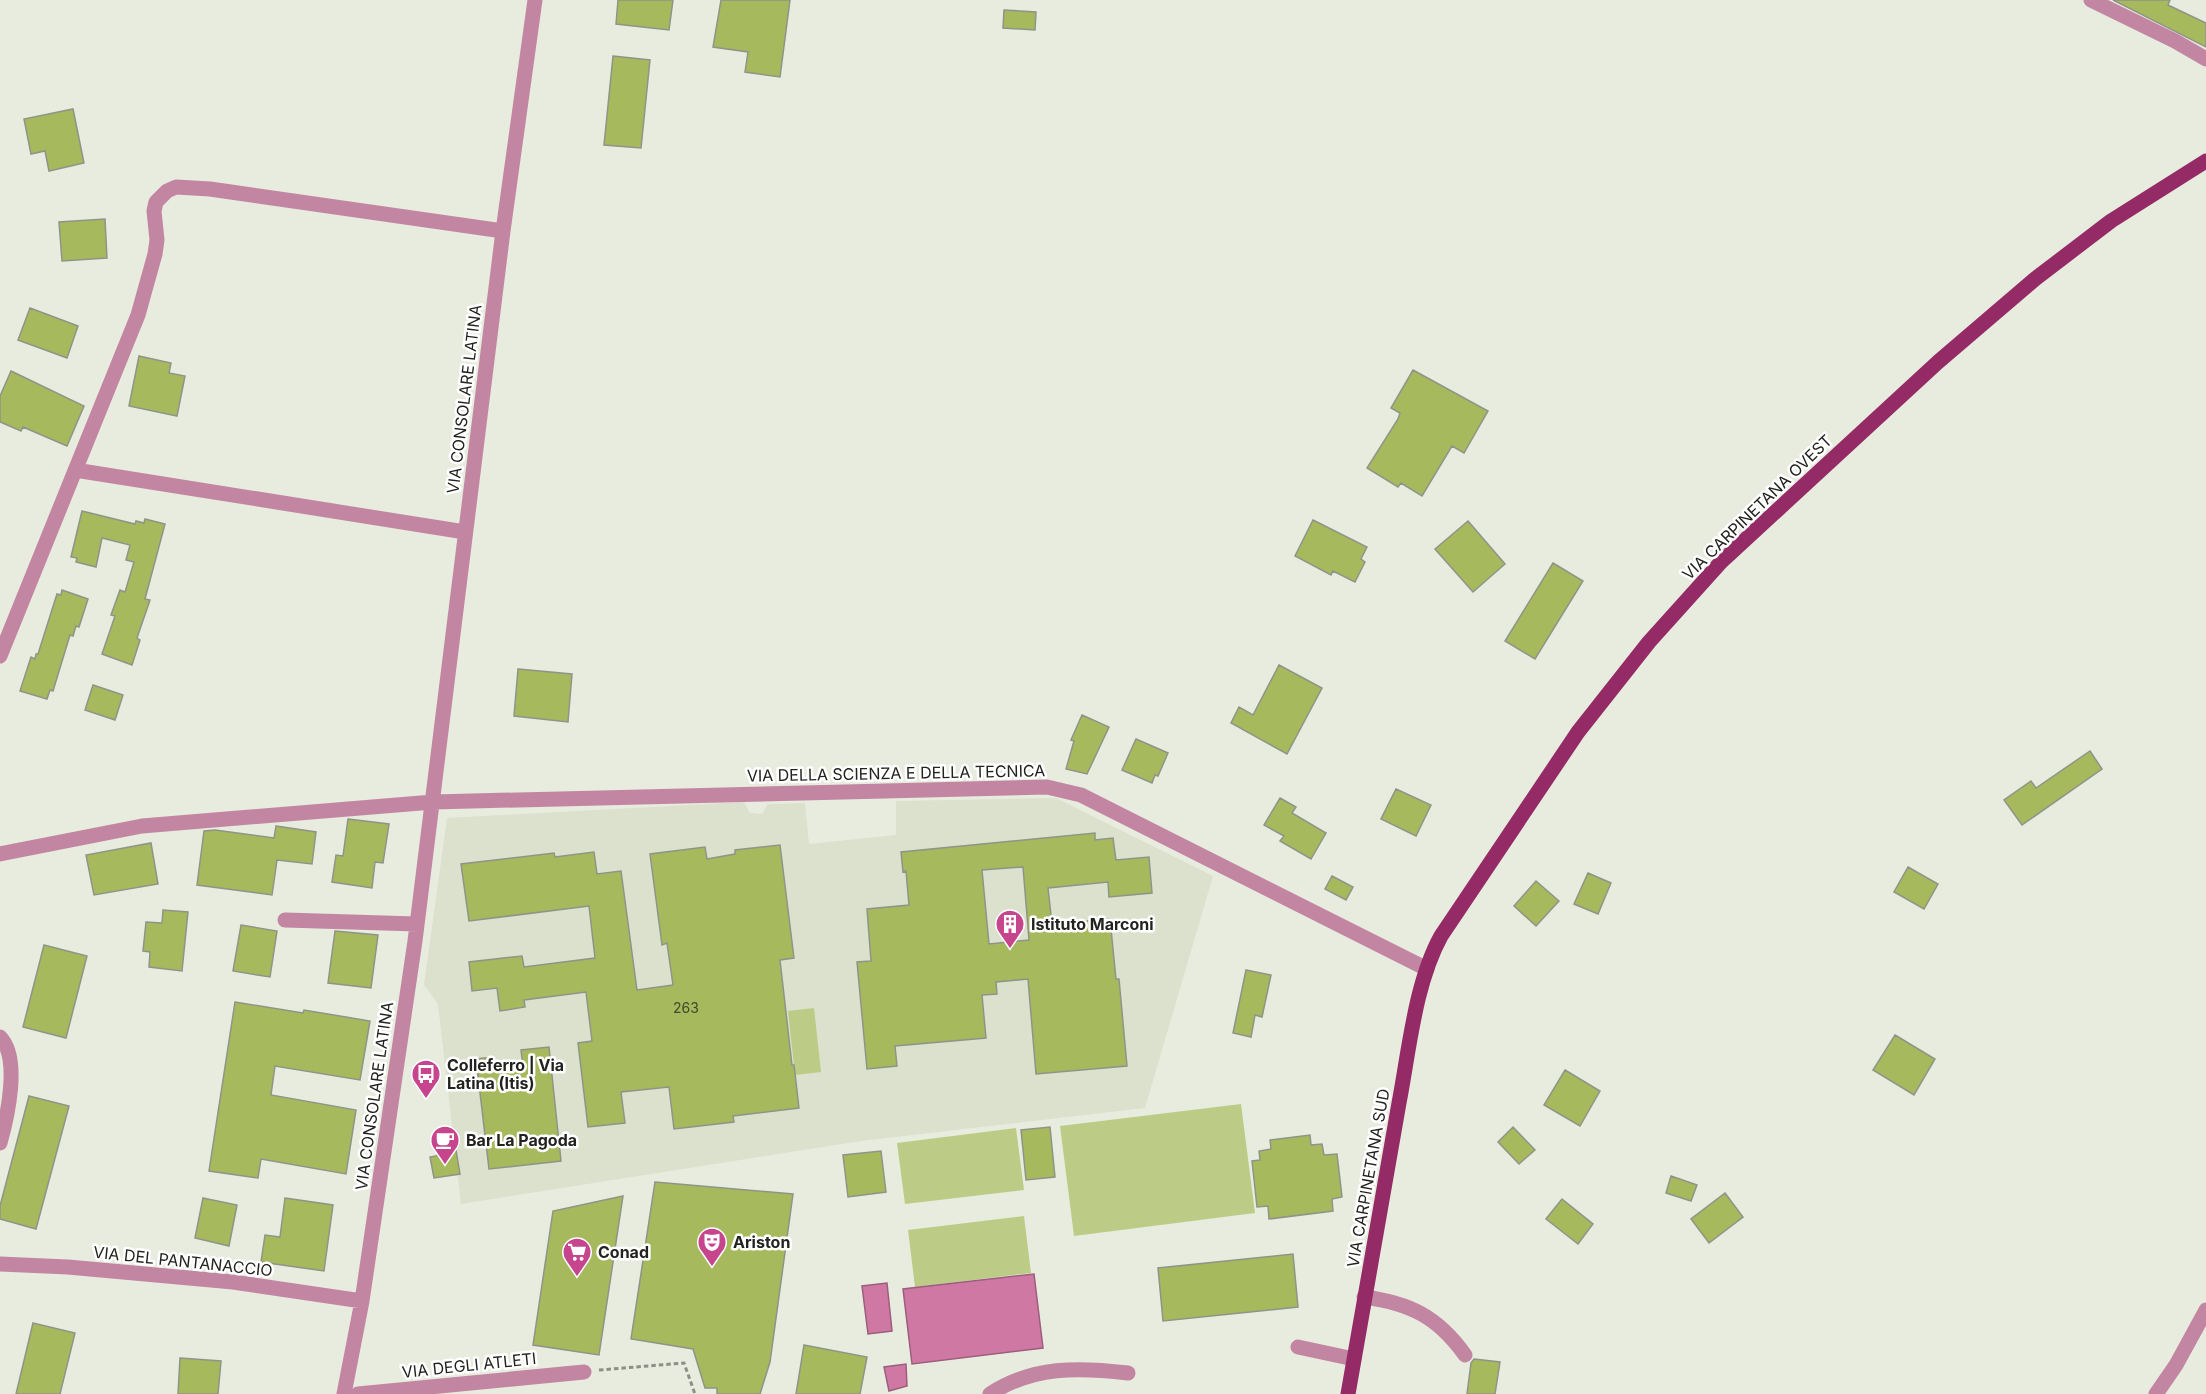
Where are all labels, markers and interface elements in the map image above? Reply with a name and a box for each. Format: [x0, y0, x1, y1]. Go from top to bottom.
street label: VIA CONSOLARE LATINA [442, 303, 486, 495]
street label: VIA CARPINETANA OVEST [1678, 430, 1836, 584]
street label: VIA DELLA SCIENZA E DELLA TECNICA [747, 760, 1045, 786]
building icon: Istituto Marconi [994, 908, 1026, 950]
place label: Istituto Marconi [1031, 914, 1154, 934]
house number: 263 [673, 999, 699, 1016]
street label: VIA CONSOLARE LATINA [351, 1000, 397, 1192]
place label: Colleferro | Via Latina (Itis) [447, 1055, 564, 1093]
bus stop icon: Colleferro | Via Latina (Itis) [410, 1058, 442, 1100]
street label: VIA CARPINETANA SUD [1342, 1087, 1394, 1269]
cafe icon: Bar La Pagoda [429, 1124, 461, 1166]
place label: Bar La Pagoda [466, 1130, 577, 1150]
theatre icon: Ariston [696, 1226, 728, 1268]
place label: Ariston [733, 1232, 790, 1252]
supermarket icon: Conad [561, 1236, 593, 1278]
street label: VIA DEL PANTANACCIO [92, 1242, 274, 1280]
place label: Conad [598, 1242, 649, 1262]
street label: VIA DEGLI ATLETI [401, 1348, 537, 1382]

